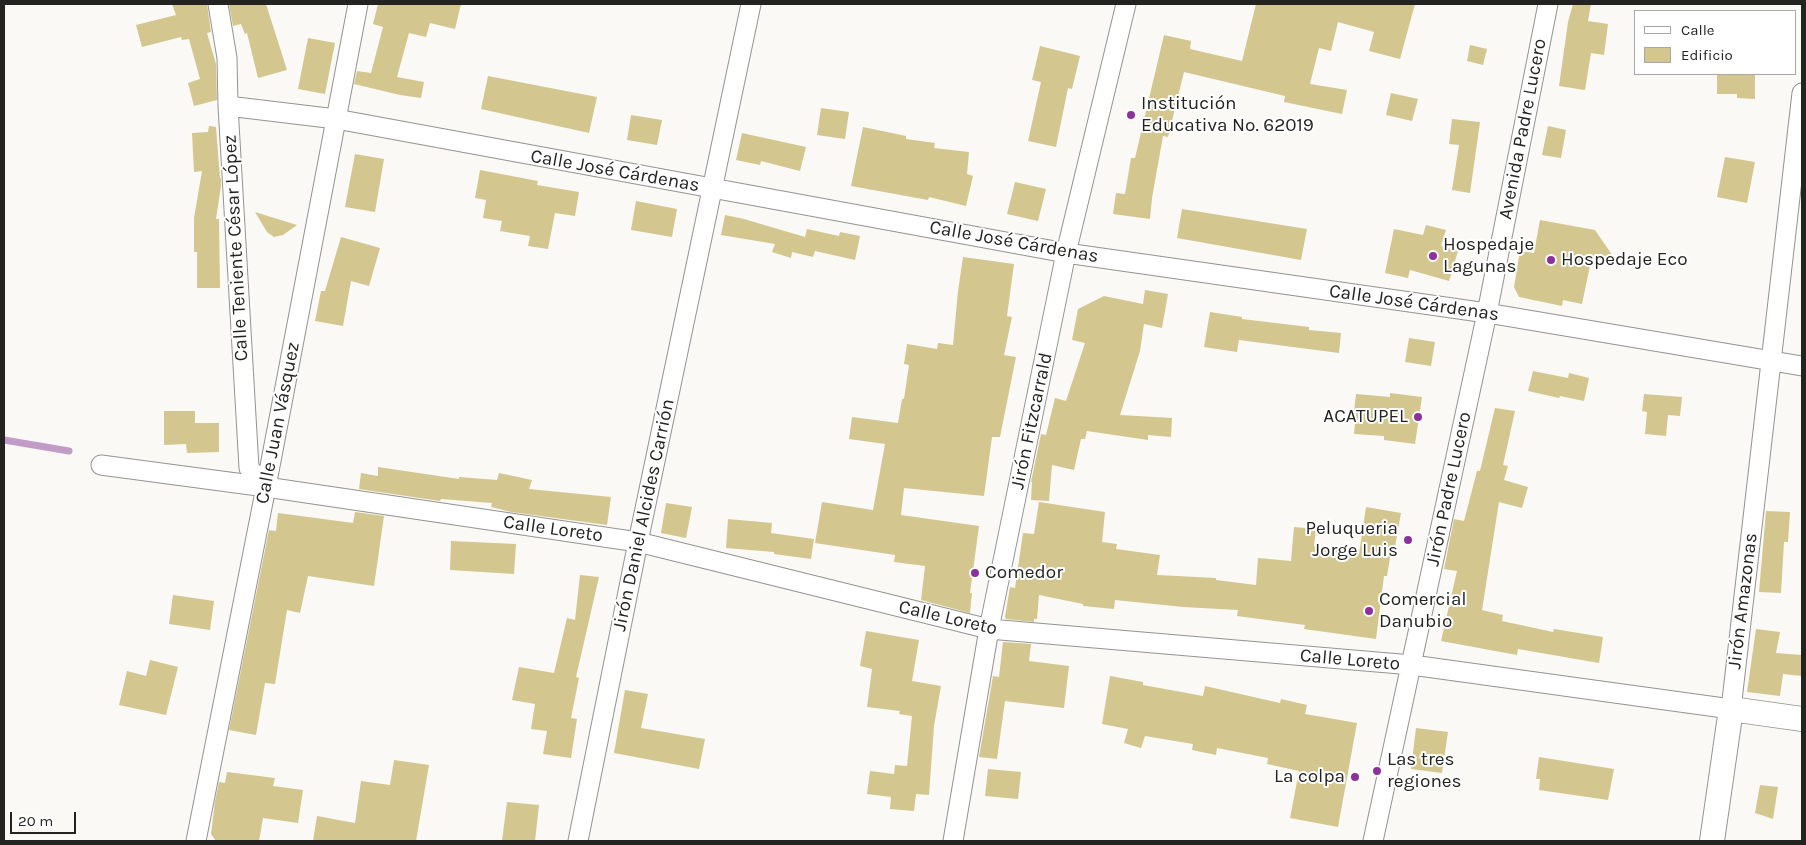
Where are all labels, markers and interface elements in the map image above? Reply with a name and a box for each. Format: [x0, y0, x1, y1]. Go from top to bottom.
legend [1634, 10, 1796, 75]
text: Calle [1681, 21, 1715, 39]
street label: Avenida Padre Lucero [1494, 37, 1552, 221]
text: Edificio [1681, 46, 1733, 64]
place label: Institución Educativa No. 62019 [1141, 93, 1314, 137]
marker: Institución Educativa No. 62019 [1125, 109, 1137, 121]
street label: Calle Teniente César López [219, 134, 253, 362]
street label: Calle José Cárdenas [529, 145, 701, 197]
street label: Calle José Cárdenas [928, 216, 1100, 268]
place label: Hospedaje Lagunas [1443, 234, 1534, 278]
place label: Hospedaje Eco [1561, 249, 1688, 271]
marker: Hospedaje Lagunas [1427, 250, 1439, 262]
marker: Hospedaje Eco [1545, 254, 1557, 266]
street label: Calle José Cárdenas [1328, 280, 1500, 326]
street label: Calle Juan Vásquez [251, 340, 305, 506]
street label: Jirón Fitzcarrald [1006, 350, 1058, 492]
street label: Jirón Daniel Alcides Carrión [608, 397, 680, 633]
place label: ACATUPEL [1323, 406, 1408, 428]
street label: Jirón Padre Lucero [1422, 410, 1476, 568]
marker: ACATUPEL [1412, 411, 1424, 423]
street label: Calle Loreto [502, 511, 604, 547]
place label: Peluqueria Jorge Luis [1306, 518, 1398, 562]
street label: Jirón Amazonas [1723, 532, 1763, 670]
marker: Peluqueria Jorge Luis [1402, 534, 1414, 546]
place label: Comedor [985, 562, 1063, 584]
marker: Comedor [969, 567, 981, 579]
place label: Comercial Danubio [1379, 589, 1467, 633]
street label: Calle Loreto [897, 596, 999, 640]
marker: Comercial Danubio [1363, 605, 1375, 617]
street label: Calle Loreto [1299, 644, 1401, 676]
place label: Las tres regiones [1387, 749, 1462, 793]
marker: Las tres regiones [1371, 765, 1383, 777]
place label: La colpa [1274, 766, 1345, 788]
marker: La colpa [1349, 771, 1361, 783]
scale bar [12, 802, 79, 834]
text: 20 m [18, 812, 53, 830]

